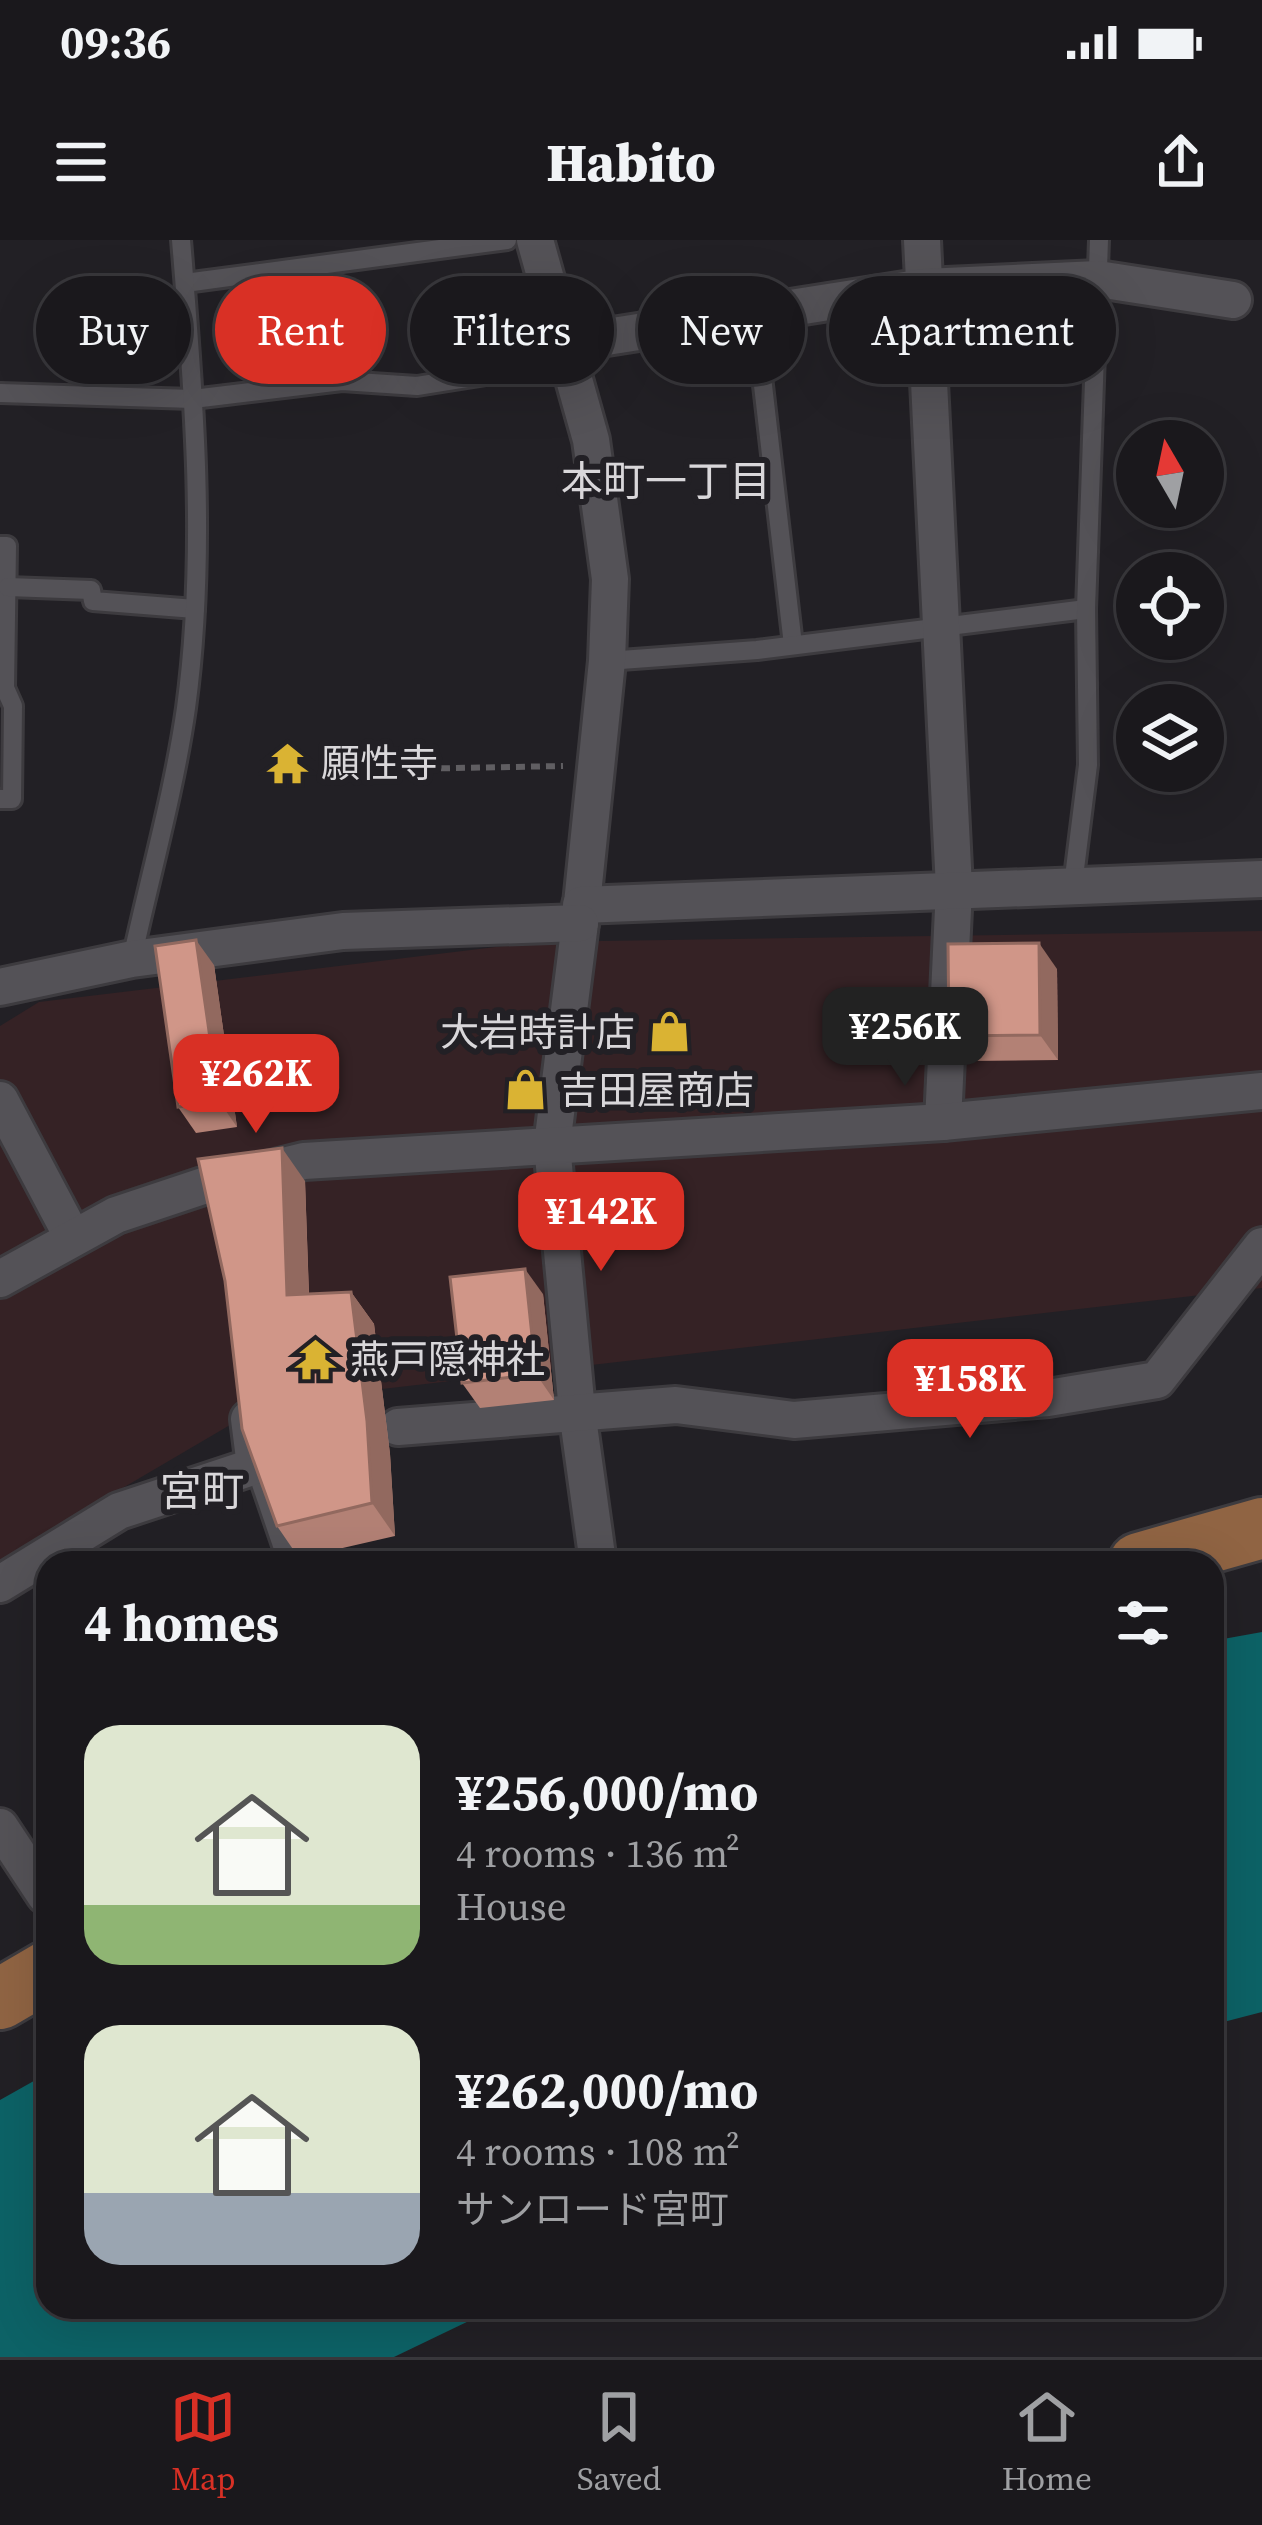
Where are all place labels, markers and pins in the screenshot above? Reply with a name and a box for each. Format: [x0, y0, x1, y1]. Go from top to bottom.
place label: 願性寺 [321, 737, 438, 790]
temple icon: 願性寺 [264, 740, 310, 786]
pin: ¥256K [821, 987, 989, 1089]
place label: 大岩時計店 [440, 1006, 635, 1059]
shop icon: 大岩時計店 [646, 1009, 692, 1055]
pin: ¥262K [172, 1034, 340, 1136]
place label: 吉田屋商店 [559, 1064, 754, 1117]
shop icon: 吉田屋商店 [502, 1067, 548, 1113]
pin: ¥142K [517, 1172, 685, 1274]
place label: 燕戸隠神社 [350, 1333, 545, 1386]
temple icon: 燕戸隠神社 [293, 1336, 339, 1382]
pin: ¥158K [886, 1339, 1054, 1441]

